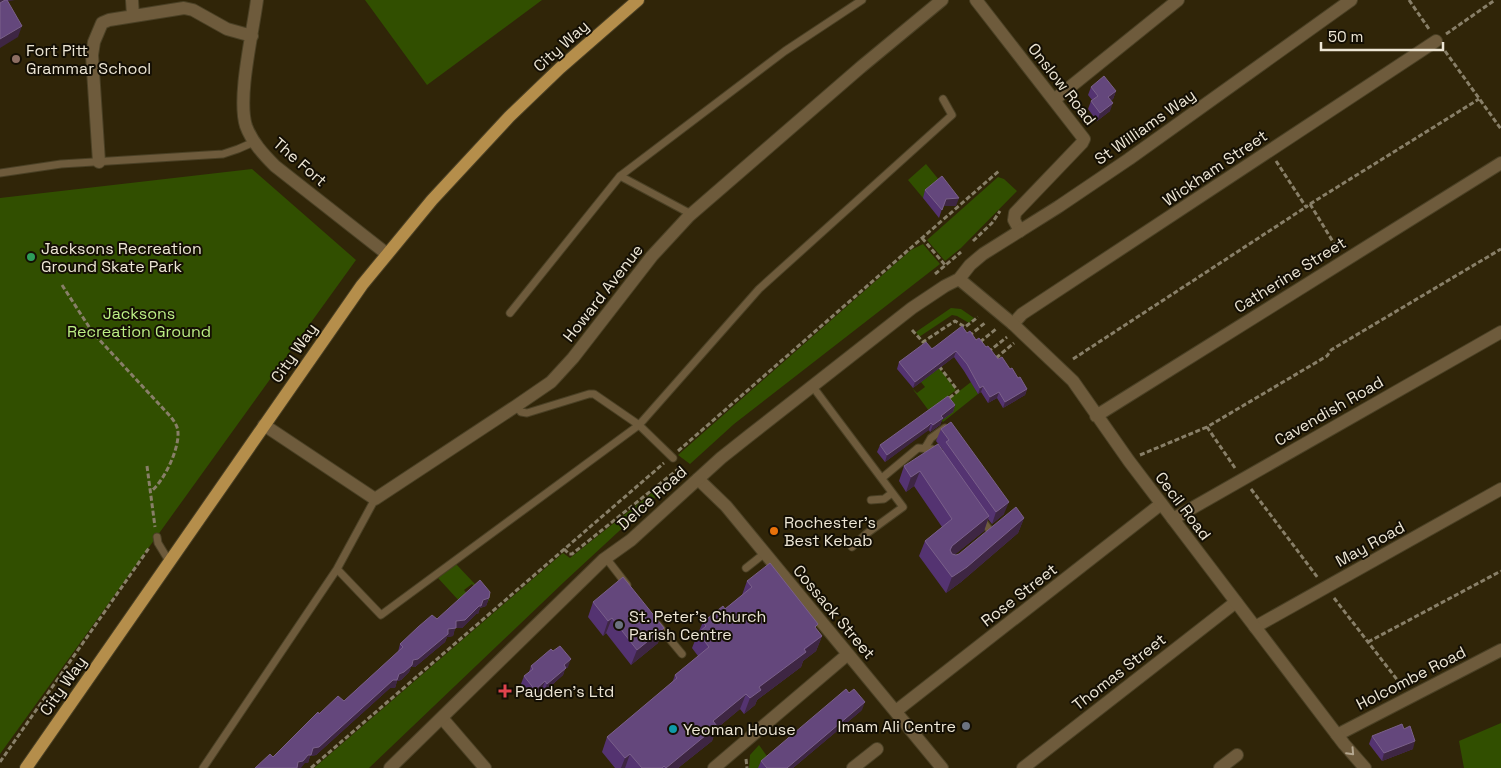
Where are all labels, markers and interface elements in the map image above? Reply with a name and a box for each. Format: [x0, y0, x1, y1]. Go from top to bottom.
street label: City Way [529, 15, 593, 77]
scale bar [1321, 20, 1444, 52]
text: 50 m [1328, 27, 1363, 46]
street label: Onslow Road [1023, 39, 1101, 129]
place label: Fort Pitt Grammar School [26, 40, 151, 79]
marker: Fort Pitt Grammar School [10, 53, 22, 65]
street label: St Williams Way [1090, 84, 1200, 170]
street label: Wickham Street [1159, 125, 1271, 211]
street label: The Fort [269, 133, 331, 191]
street label: Catherine Street [1230, 232, 1350, 318]
place label: Jacksons Recreation Ground Skate Park [41, 238, 202, 277]
street label: Howard Avenue [558, 240, 648, 346]
marker: Jacksons Recreation Ground Skate Park [25, 251, 37, 263]
park label: Jacksons Recreation Ground [67, 303, 211, 342]
street label: City Way [266, 319, 322, 387]
street label: Cavendish Road [1271, 371, 1387, 451]
street label: Delce Road [613, 461, 691, 535]
street label: Cecil Road [1150, 468, 1216, 544]
place label: Rochester's Best Kebab [784, 512, 876, 551]
street label: May Road [1332, 516, 1408, 572]
marker: Rochester's Best Kebab [768, 525, 780, 537]
street label: Rose Street [977, 559, 1061, 631]
street label: Cossack Street [788, 560, 880, 664]
place label: St. Peter's Church Parish Centre [629, 606, 766, 645]
marker: St. Peter's Church Parish Centre [613, 619, 625, 631]
street label: Thomas Street [1068, 629, 1170, 715]
street label: Holcombe Road [1352, 641, 1470, 715]
street label: City Way [35, 652, 91, 720]
place label: Payden's Ltd [515, 681, 614, 702]
marker: Payden's Ltd [499, 685, 511, 697]
place label: Imam Ali Centre [838, 716, 956, 737]
place label: Yeoman House [683, 719, 796, 740]
marker: Imam Ali Centre [960, 720, 972, 732]
marker: Yeoman House [667, 723, 679, 735]
one-way arrow [1345, 746, 1354, 755]

